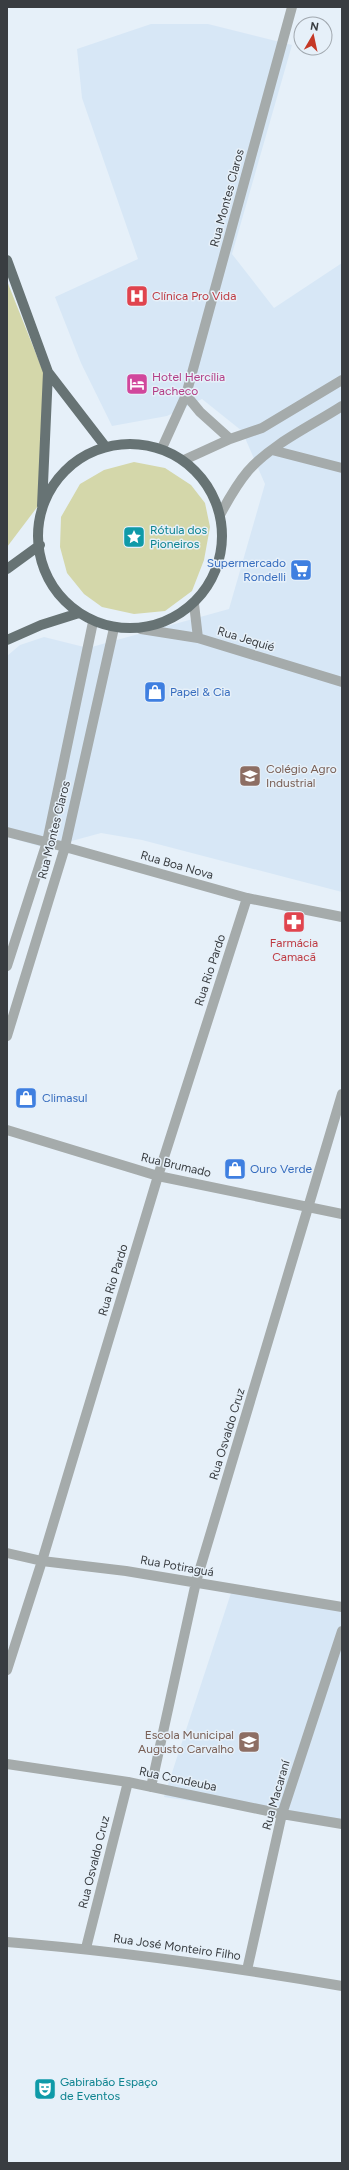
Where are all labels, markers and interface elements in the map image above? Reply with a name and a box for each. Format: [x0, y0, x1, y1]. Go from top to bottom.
north arrow [293, 16, 333, 56]
text: N [309, 20, 320, 34]
street label: Rua Montes Claros [207, 147, 247, 248]
hospital icon: Clínica Pro Vida [124, 283, 150, 309]
place label: Clínica Pro Vida [152, 289, 236, 303]
place label: Hotel Hercília Pacheco [152, 370, 225, 398]
hotel icon: Hotel Hercília Pacheco [124, 371, 150, 397]
place label: Rótula dos Pioneiros [150, 523, 207, 551]
place icon: Rótula dos Pioneiros [121, 524, 147, 550]
place label: Supermercado Rondelli [207, 556, 286, 584]
supermarket icon: Supermercado Rondelli [288, 557, 314, 583]
street label: Rua Jequié [216, 624, 277, 654]
shop icon: Papel & Cia [142, 679, 168, 705]
place label: Papel & Cia [170, 685, 230, 699]
place label: Colégio Agro Industrial [266, 762, 337, 790]
school or university icon: Colégio Agro Industrial [237, 763, 263, 789]
street label: Rua Montes Claros [35, 779, 73, 881]
street label: Rua Boa Nova [139, 848, 215, 882]
pharmacy icon: Farmácia Camacã [281, 909, 307, 935]
street label: Rua Rio Pardo [192, 932, 228, 1008]
place label: Farmácia Camacã [270, 936, 318, 964]
shop icon: Climasul [13, 1085, 39, 1111]
place label: Climasul [42, 1091, 87, 1105]
street label: Rua Brumado [139, 1150, 213, 1180]
shop icon: Ouro Verde [222, 1156, 248, 1182]
place label: Ouro Verde [250, 1162, 312, 1176]
street label: Rua Rio Pardo [95, 1242, 131, 1318]
street label: Rua Osvaldo Cruz [206, 1386, 248, 1482]
street label: Rua Potiraguá [139, 1553, 215, 1579]
place label: Escola Municipal Augusto Carvalho [138, 1728, 234, 1756]
school or university icon: Escola Municipal Augusto Carvalho [236, 1729, 262, 1755]
street label: Rua Macaraní [259, 1757, 293, 1831]
street label: Rua Condeuba [138, 1764, 218, 1794]
street label: Rua Osvaldo Cruz [76, 1814, 112, 1910]
street label: Rua José Monteiro Filho [112, 1931, 242, 1963]
place label: Gabirabão Espaço de Eventos [60, 2075, 158, 2103]
theatre icon: Gabirabão Espaço de Eventos [32, 2076, 58, 2102]

